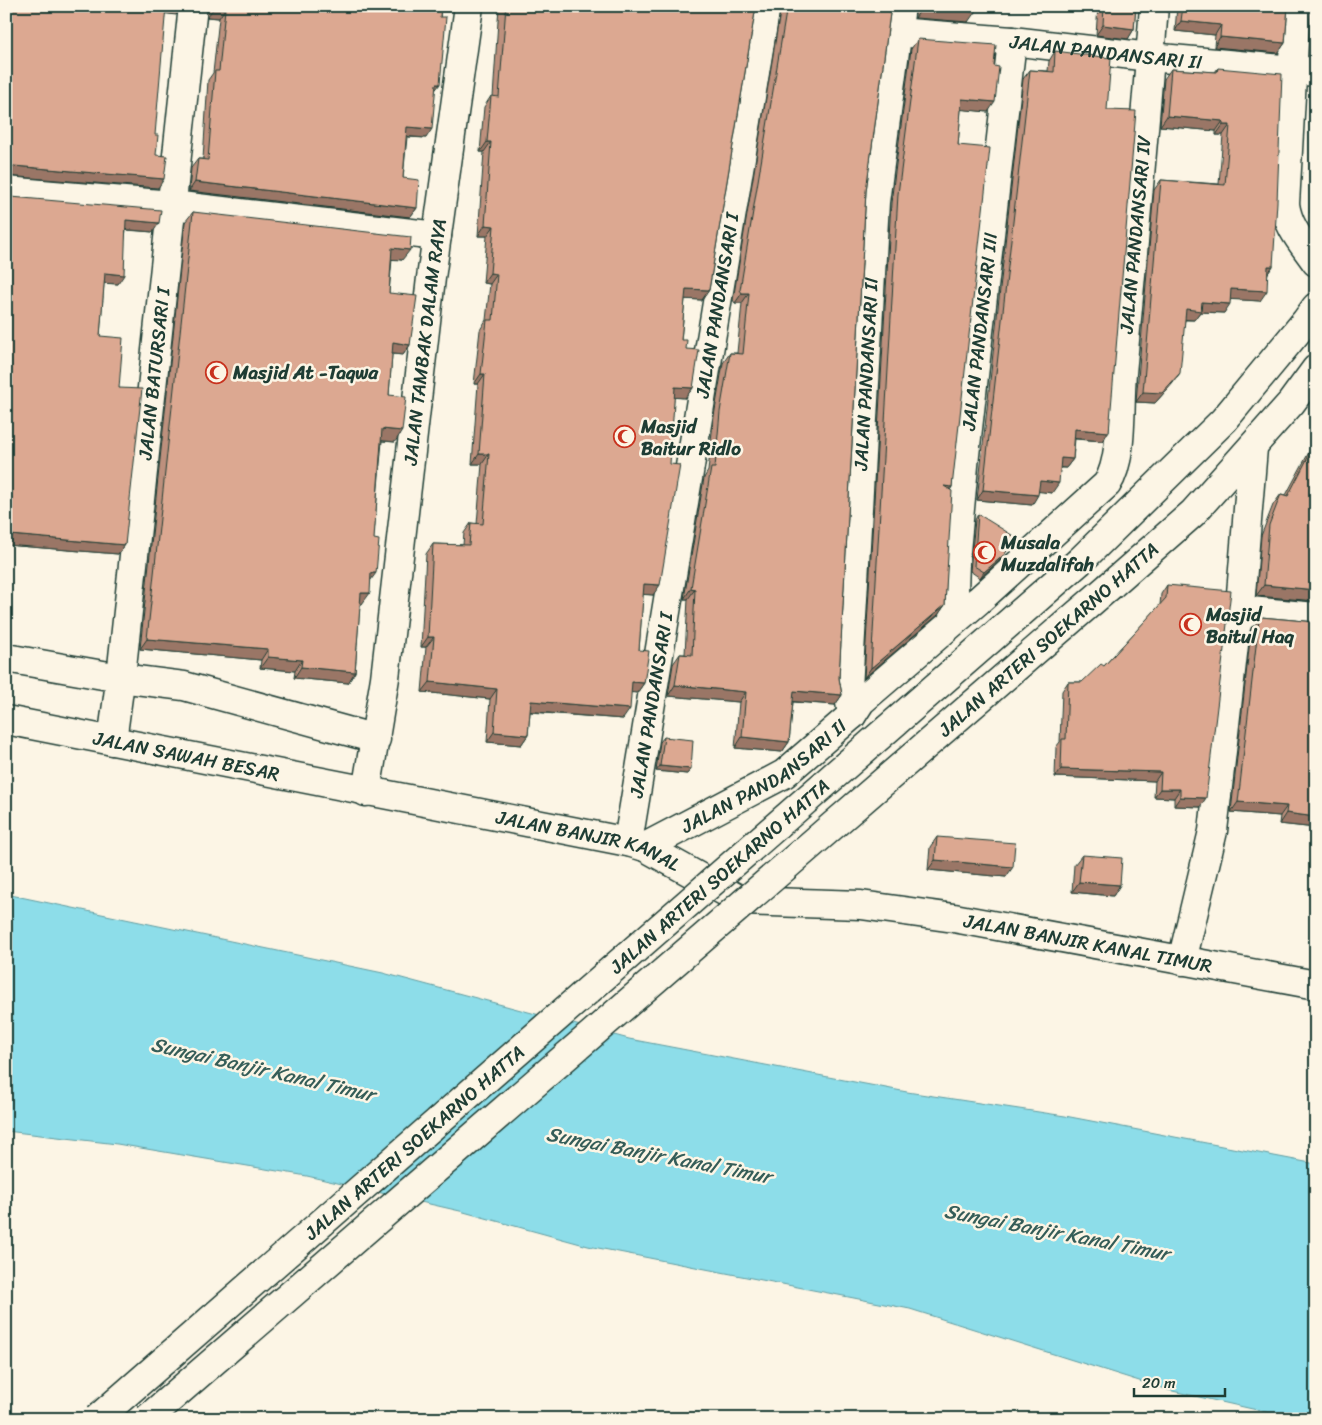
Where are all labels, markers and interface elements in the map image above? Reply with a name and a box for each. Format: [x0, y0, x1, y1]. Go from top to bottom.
street label: JALAN PANDANSARI II [1007, 25, 1204, 79]
street label: JALAN PANDANSARI IV [1110, 133, 1161, 336]
street label: JALAN PANDANSARI I [685, 209, 749, 401]
street label: JALAN TAMBAK DALAM RAYA [393, 217, 456, 468]
street label: JALAN PANDANSARI III [952, 230, 1007, 433]
street label: JALAN PANDANSARI II [844, 276, 888, 472]
street label: JALAN BATURSARI I [128, 284, 180, 462]
place label: Masjid At -Taqwa [232, 356, 378, 389]
mosque icon: Masjid At -Taqwa [205, 360, 229, 384]
place label: Masjid Baitur Ridlo [640, 410, 741, 465]
mosque icon: Masjid Baitur Ridlo [613, 425, 637, 449]
place label: Musala Muzdalifah [1000, 526, 1094, 581]
street label: JALAN ARTERI SOEKARNO HATTA [930, 534, 1166, 746]
mosque icon: Musala Muzdalifah [973, 541, 997, 565]
place label: Masjid Baitul Haq [1205, 598, 1295, 653]
street label: JALAN PANDANSARI I [619, 608, 683, 801]
mosque icon: Masjid Baitul Haq [1178, 613, 1202, 637]
street label: JALAN PANDANSARI II [674, 710, 855, 843]
street label: JALAN SAWAH BESAR [90, 721, 282, 790]
street label: JALAN ARTERI SOEKARNO HATTA [601, 770, 837, 983]
street label: JALAN BANJIR KANAL [492, 800, 687, 881]
street label: JALAN BANJIR KANAL TIMUR [960, 904, 1215, 983]
water label: Sungai Banjir Kanal Timur [148, 1027, 382, 1113]
street label: JALAN ARTERI SOEKARNO HATTA [296, 1037, 532, 1249]
water label: Sungai Banjir Kanal Timur [544, 1117, 778, 1195]
water label: Sungai Banjir Kanal Timur [942, 1194, 1176, 1272]
scale bar [1134, 1365, 1226, 1397]
text: 20 m [1142, 1370, 1176, 1396]

